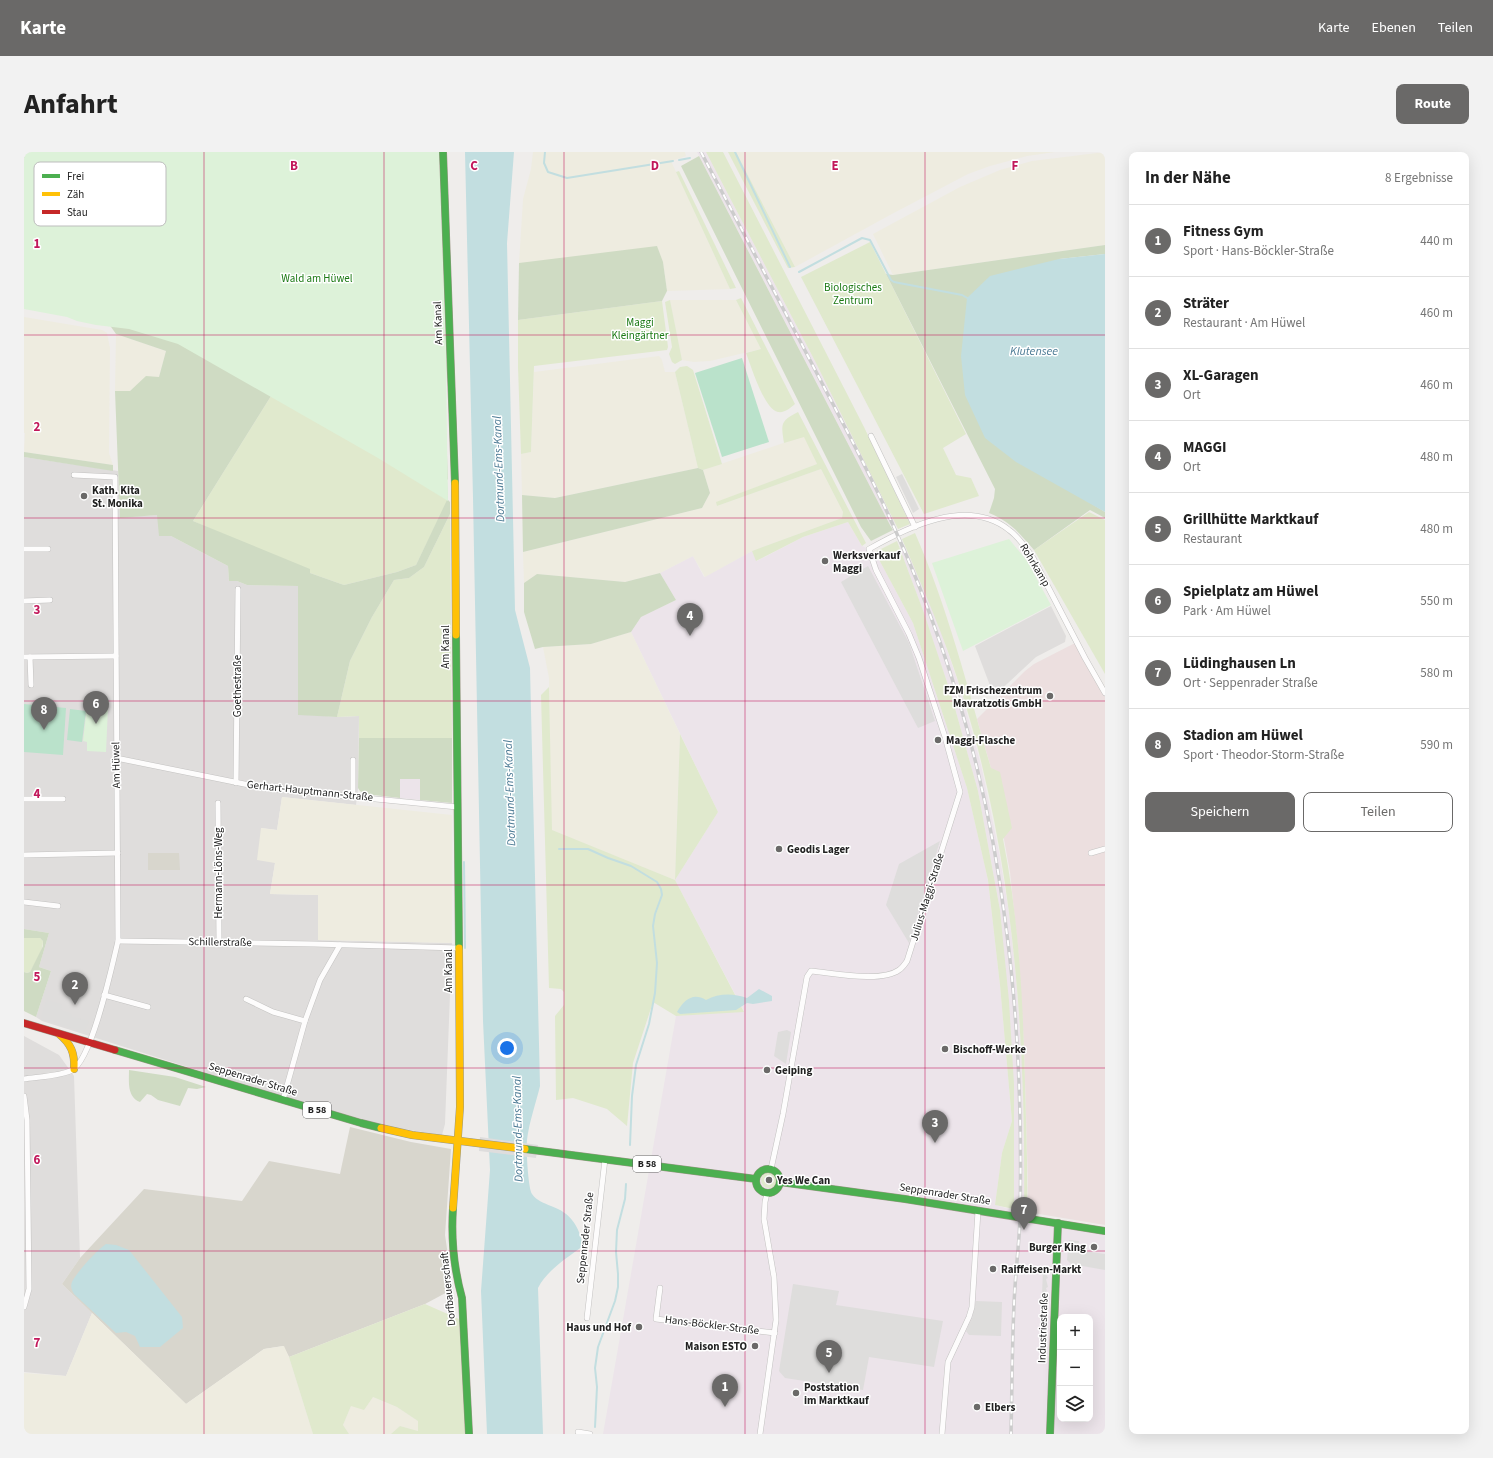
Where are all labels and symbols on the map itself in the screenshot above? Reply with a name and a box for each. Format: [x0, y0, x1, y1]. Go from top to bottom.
text: B [290, 157, 298, 175]
text: C [470, 157, 478, 175]
text: D [651, 157, 659, 175]
text: E [831, 157, 839, 175]
text: F [1012, 157, 1019, 175]
legend [34, 162, 166, 226]
text: Frei [67, 169, 84, 184]
text: Zäh [67, 187, 84, 202]
text: Stau [67, 205, 88, 220]
text: 1 [34, 235, 41, 253]
park label: Wald am Hüwel [281, 271, 353, 286]
park label: Biologisches Zentrum [824, 280, 882, 308]
street label: Am Kanal [430, 301, 446, 345]
park label: Maggi Kleingärtner [611, 315, 669, 343]
water label: Klutensee [1010, 343, 1058, 360]
water label: Dortmund-Ems-Kanal [489, 416, 509, 522]
text: 2 [34, 418, 41, 436]
place label: Kath. Kita St. Monika [92, 483, 143, 511]
marker: Kath. Kita St. Monika [79, 491, 89, 501]
street label: Rohrkamp [1016, 541, 1054, 589]
place label: Werksverkauf Maggi [833, 548, 902, 576]
marker: Werksverkauf Maggi [820, 556, 830, 566]
text: 3 [34, 601, 41, 619]
pin: 4 [677, 603, 703, 636]
street label: Am Kanal [438, 625, 453, 669]
street label: Goethestraße [230, 654, 245, 717]
place label: FZM Frischezentrum Mavratzotis GmbH [944, 683, 1042, 711]
pin: 6 [83, 691, 109, 724]
marker: FZM Frischezentrum Mavratzotis GmbH [1045, 691, 1055, 701]
pin: 8 [31, 697, 57, 730]
place label: Maggi-Flasche [946, 733, 1016, 748]
marker: Maggi-Flasche [933, 735, 943, 745]
water label: Dortmund-Ems-Kanal [500, 740, 520, 846]
street label: Am Hüwel [108, 741, 124, 788]
street label: Gerhart-Hauptmann-Straße [246, 777, 374, 805]
text: 4 [34, 785, 41, 803]
street label: Hermann-Löns-Weg [211, 827, 226, 919]
place label: Geodis Lager [787, 842, 850, 857]
marker: Geodis Lager [774, 844, 784, 854]
street label: Julius-Maggi-Straße [906, 850, 948, 943]
street label: Schillerstraße [188, 934, 252, 950]
street label: Am Kanal [441, 949, 456, 993]
text: 5 [34, 968, 41, 986]
pin: 2 [62, 972, 88, 1005]
your location [497, 1038, 517, 1058]
place label: Bischoff-Werke [953, 1042, 1026, 1057]
marker: Bischoff-Werke [940, 1044, 950, 1054]
street label: Seppenrader Straße [207, 1058, 300, 1100]
place label: Geiping [775, 1063, 812, 1078]
marker: Geiping [762, 1065, 772, 1075]
water label: Dortmund-Ems-Kanal [509, 1076, 527, 1182]
road number: B 58 [303, 1102, 331, 1118]
pin: 3 [922, 1110, 948, 1143]
text: 6 [34, 1151, 41, 1169]
road number: B 58 [633, 1156, 661, 1172]
place label: Yes We Can [776, 1173, 830, 1188]
marker: Yes We Can [764, 1175, 774, 1185]
street label: Seppenrader Straße [898, 1179, 992, 1209]
street label: Seppenrader Straße [573, 1191, 597, 1284]
pin: 7 [1011, 1197, 1037, 1230]
place label: Burger King [1029, 1240, 1086, 1255]
marker: Burger King [1089, 1242, 1099, 1252]
street label: Dorfbauerschaft [437, 1251, 459, 1327]
place label: Raiffeisen-Markt [1001, 1262, 1082, 1277]
marker: Raiffeisen-Markt [988, 1264, 998, 1274]
street label: Industriestraße [1034, 1292, 1052, 1363]
street label: Hans-Böckler-Straße [664, 1312, 761, 1338]
place label: Haus und Hof [566, 1320, 632, 1335]
marker: Haus und Hof [634, 1322, 644, 1332]
text: 7 [34, 1334, 41, 1352]
place label: Maison ESTO [685, 1339, 747, 1354]
pin: 5 [816, 1340, 842, 1373]
marker: Maison ESTO [750, 1341, 760, 1351]
pin: 1 [712, 1374, 738, 1407]
place label: Poststation im Marktkauf [804, 1380, 870, 1408]
marker: Poststation im Marktkauf [791, 1388, 801, 1398]
place label: Elbers [985, 1400, 1015, 1415]
marker: Elbers [972, 1402, 982, 1412]

